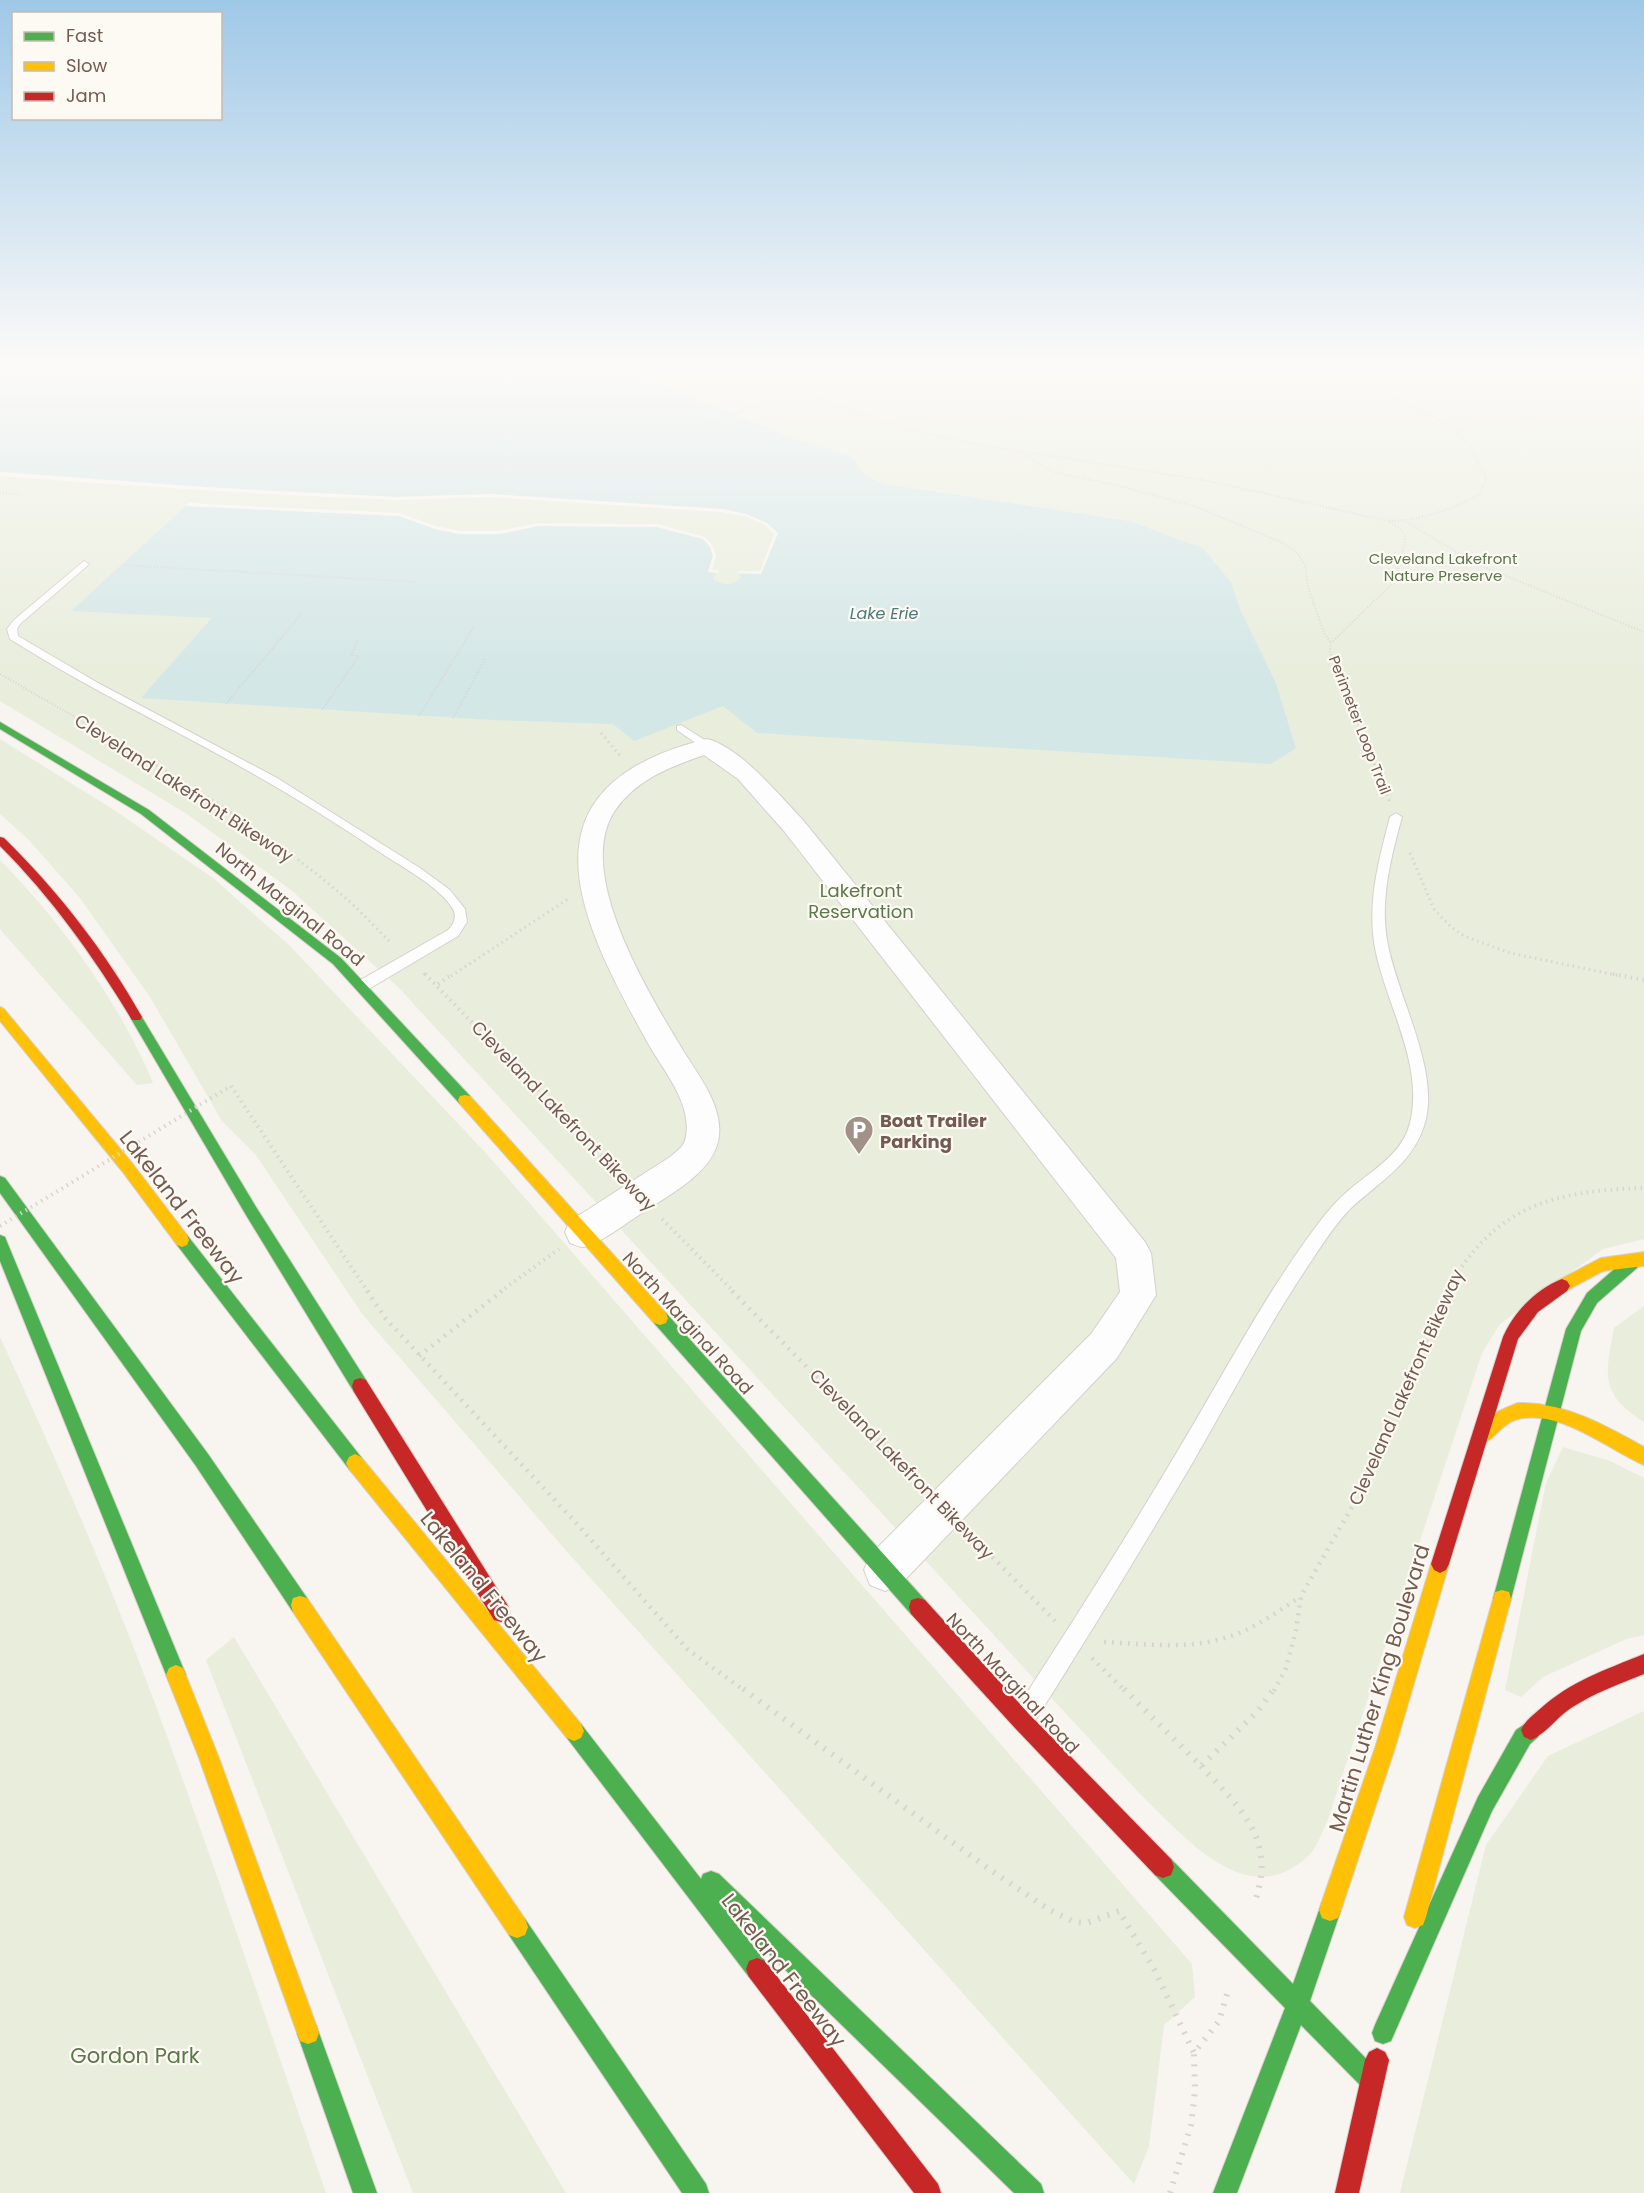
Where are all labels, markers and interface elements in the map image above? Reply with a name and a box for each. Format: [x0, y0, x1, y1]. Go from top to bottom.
legend [12, 12, 222, 120]
text: Fast [66, 23, 103, 48]
text: Slow [66, 53, 108, 78]
text: Jam [66, 83, 106, 108]
park label: Cleveland Lakefront Nature Preserve [1369, 548, 1517, 586]
water label: Lake Erie [850, 602, 918, 625]
street label: Perimeter Loop Trail [1324, 652, 1396, 798]
street label: Cleveland Lakefront Bikeway [70, 708, 298, 868]
street label: North Marginal Road [210, 836, 370, 972]
park label: Lakefront Reservation [808, 878, 914, 924]
street label: Cleveland Lakefront Bikeway [466, 1015, 662, 1217]
place label: Boat Trailer Parking [880, 1108, 987, 1154]
parking icon: Boat Trailer Parking [843, 1114, 875, 1156]
street label: Lakeland Freeway [113, 1124, 251, 1290]
street label: North Marginal Road [617, 1246, 759, 1400]
street label: Cleveland Lakefront Bikeway [1342, 1265, 1470, 1509]
street label: Cleveland Lakefront Bikeway [804, 1363, 1000, 1565]
street label: Lakeland Freeway [414, 1505, 554, 1669]
street label: Martin Luther King Boulevard [1321, 1541, 1437, 1835]
street label: North Marginal Road [941, 1607, 1085, 1759]
street label: Lakeland Freeway [715, 1887, 853, 2053]
park label: Gordon Park [70, 2041, 200, 2070]

